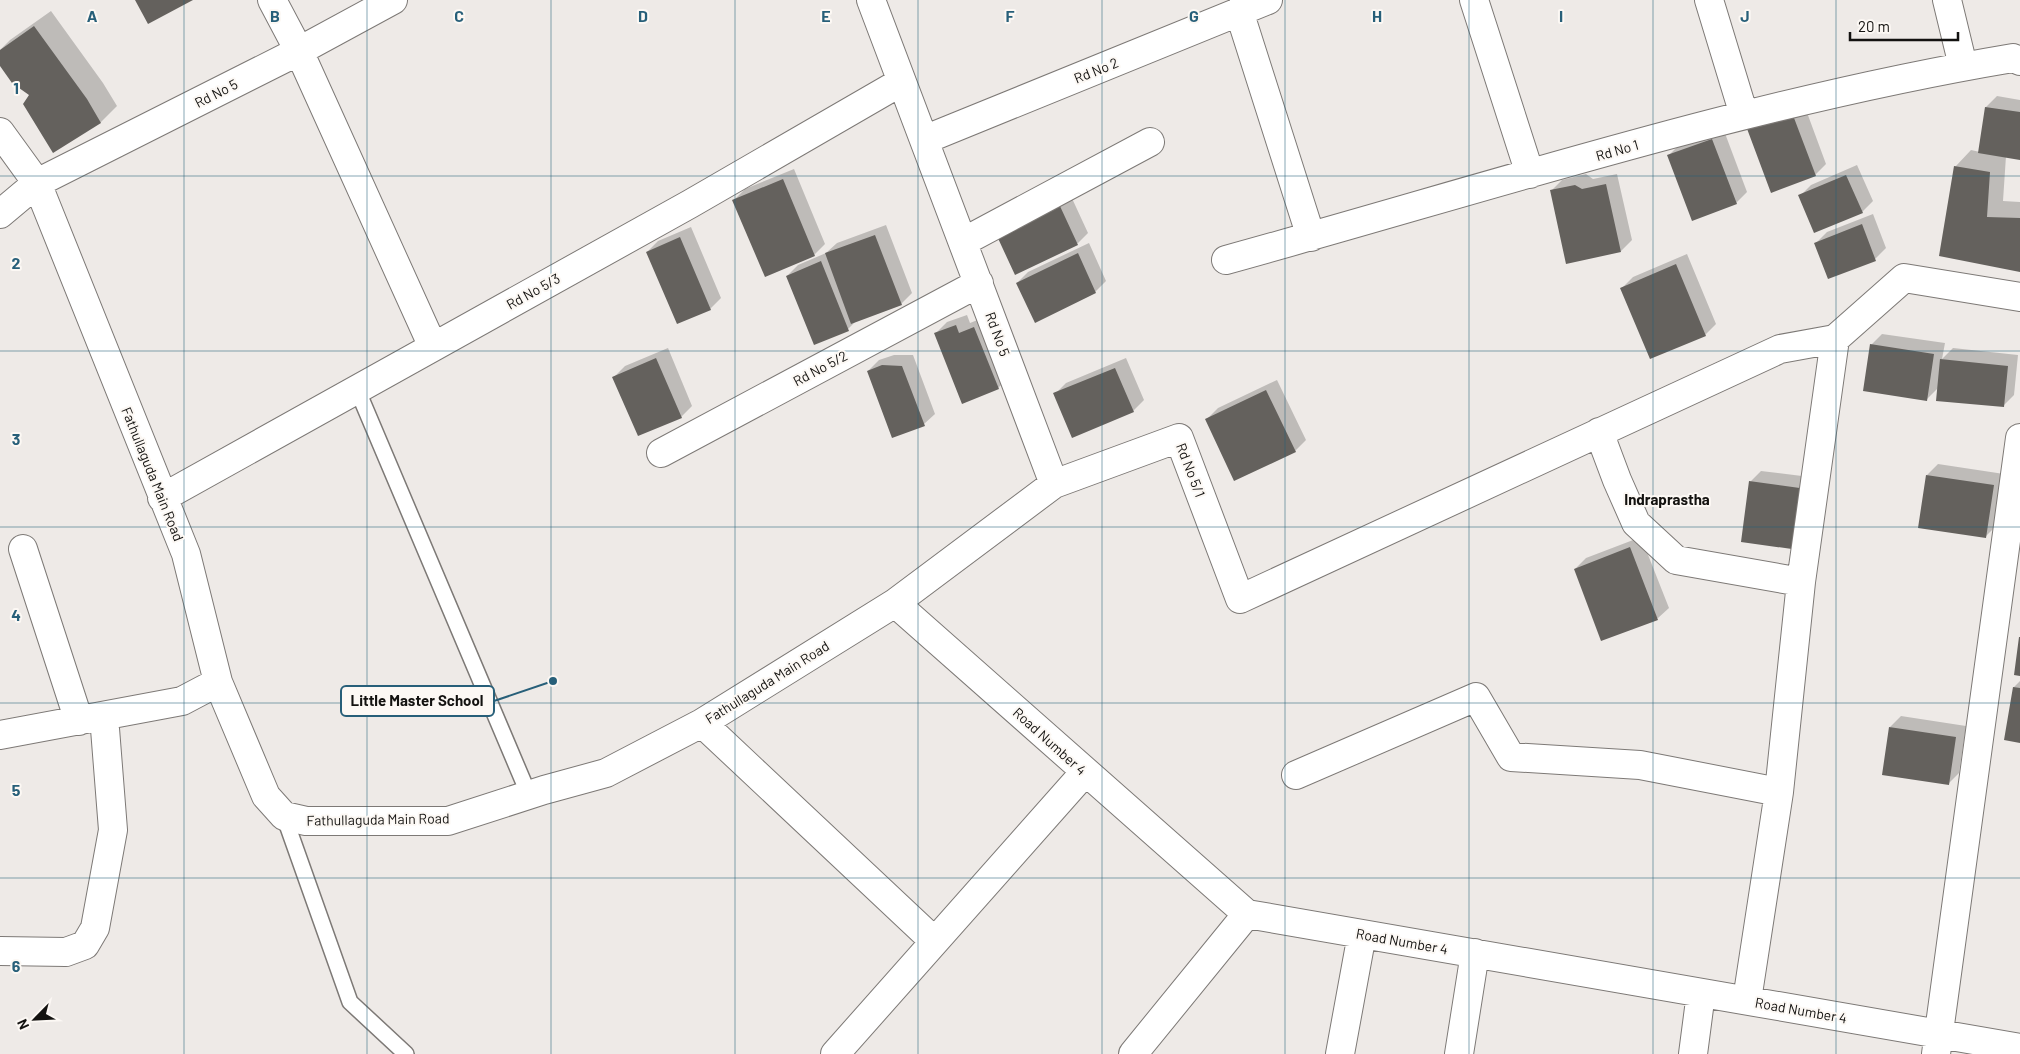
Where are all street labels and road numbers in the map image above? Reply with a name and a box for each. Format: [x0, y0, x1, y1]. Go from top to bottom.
street label: Rd No 2 [1071, 53, 1121, 87]
street label: Rd No 5 [192, 75, 240, 111]
street label: Rd No 1 [1594, 136, 1640, 164]
street label: Rd No 5/3 [503, 269, 563, 313]
street label: Rd No 5 [982, 309, 1014, 359]
street label: Rd No 5/2 [790, 347, 850, 389]
street label: Fathullaguda Main Road [118, 405, 188, 543]
street label: Rd No 5/1 [1173, 441, 1209, 499]
street label: Fathullaguda Main Road [702, 637, 832, 727]
street label: Road Number 4 [1010, 704, 1090, 778]
street label: Fathullaguda Main Road [306, 809, 450, 829]
street label: Road Number 4 [1355, 925, 1449, 957]
street label: Road Number 4 [1754, 994, 1848, 1026]

